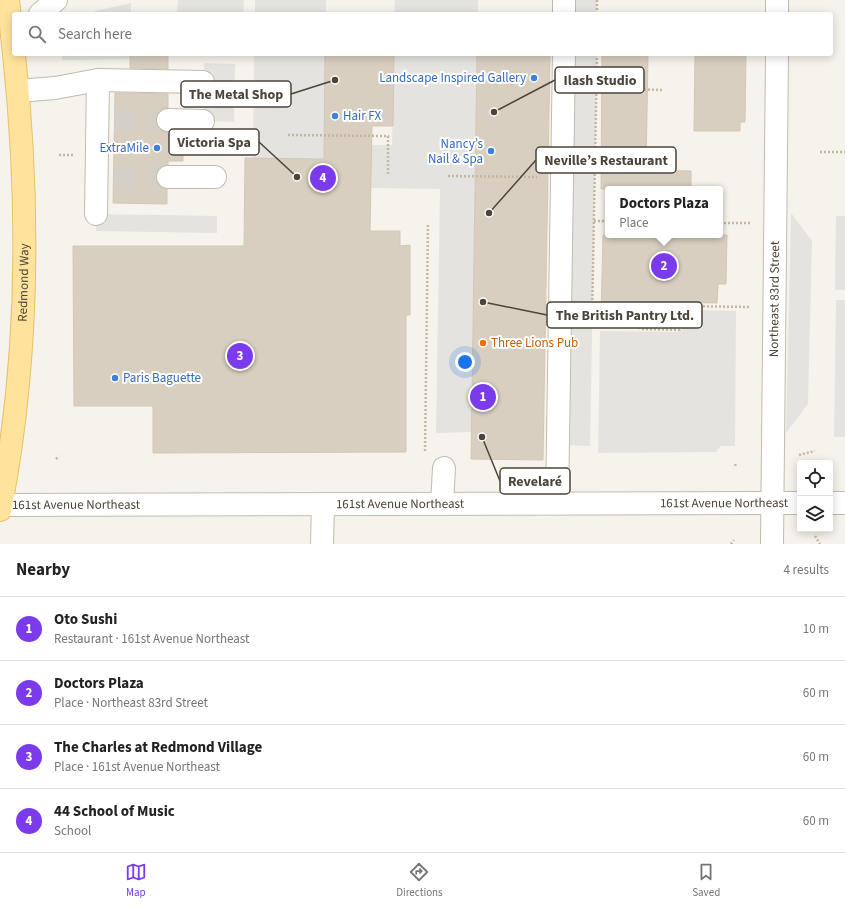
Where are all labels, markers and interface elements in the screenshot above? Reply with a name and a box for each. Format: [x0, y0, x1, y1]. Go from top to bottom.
search box [12, 12, 833, 56]
icon: search [26, 23, 48, 45]
text: Search here [58, 24, 132, 45]
callout: Ilash Studio [555, 67, 644, 93]
place label: Landscape Inspired Gallery [379, 69, 526, 87]
text: Ilash Studio [564, 71, 637, 91]
marker: Landscape Inspired Gallery [529, 73, 539, 83]
callout: The Metal Shop [181, 81, 291, 107]
text: The Metal Shop [189, 85, 283, 105]
place label: Hair FX [343, 107, 381, 125]
marker: Hair FX [330, 111, 340, 121]
callout: Victoria Spa [169, 129, 259, 155]
text: Victoria Spa [176, 133, 251, 153]
place label: Nancy’s Nail & Spa [428, 135, 484, 168]
place label: ExtraMile [100, 139, 149, 157]
marker: ExtraMile [152, 143, 162, 153]
marker: Nancy’s Nail & Spa [486, 146, 496, 156]
callout: Neville’s Restaurant [536, 147, 676, 173]
text: Neville’s Restaurant [544, 151, 668, 171]
pin: 4 [310, 163, 336, 193]
popup [605, 186, 723, 238]
text: Doctors Plaza [619, 193, 709, 214]
text: Place [619, 214, 648, 232]
street label: Northeast 83rd Street [765, 240, 784, 357]
street label: Redmond Way [13, 243, 33, 322]
pin: 2 [651, 251, 677, 281]
callout: The British Pantry Ltd. [547, 302, 702, 328]
text: The British Pantry Ltd. [556, 306, 694, 326]
place label: Three Lions Pub [491, 334, 578, 352]
marker: Three Lions Pub [478, 338, 488, 348]
pin: 3 [227, 341, 253, 371]
your location [455, 352, 475, 372]
place label: Paris Baguette [123, 369, 201, 387]
marker: Paris Baguette [110, 373, 120, 383]
pin: 1 [470, 382, 496, 412]
map controls [797, 460, 833, 532]
button: locate [797, 460, 833, 496]
callout: Revelaré [500, 468, 570, 494]
text: Revelaré [508, 472, 562, 492]
street label: 161st Avenue Northeast [660, 494, 789, 512]
street label: 161st Avenue Northeast [336, 495, 465, 513]
street label: 161st Avenue Northeast [12, 496, 141, 514]
button: layers [797, 496, 833, 532]
text: Nearby [16, 558, 70, 582]
text: 4 results [784, 561, 829, 579]
text: Oto Sushi [54, 609, 117, 630]
text: 1 [26, 620, 32, 638]
text: 10 m [803, 620, 829, 638]
text: Restaurant · 161st Avenue Northeast [54, 630, 249, 648]
text: Doctors Plaza [54, 673, 144, 694]
text: 2 [26, 684, 32, 702]
text: 60 m [803, 684, 829, 702]
text: Place · Northeast 83rd Street [54, 694, 208, 712]
text: The Charles at Redmond Village [54, 737, 262, 758]
text: 3 [26, 748, 32, 766]
text: 60 m [803, 748, 829, 766]
text: Place · 161st Avenue Northeast [54, 758, 220, 776]
text: 44 School of Music [54, 801, 175, 822]
text: 4 [26, 812, 32, 830]
text: 60 m [803, 812, 829, 830]
text: School [54, 822, 91, 840]
tab: Map [125, 861, 147, 900]
tab: Directions [396, 861, 443, 900]
tab: Saved [692, 861, 720, 900]

